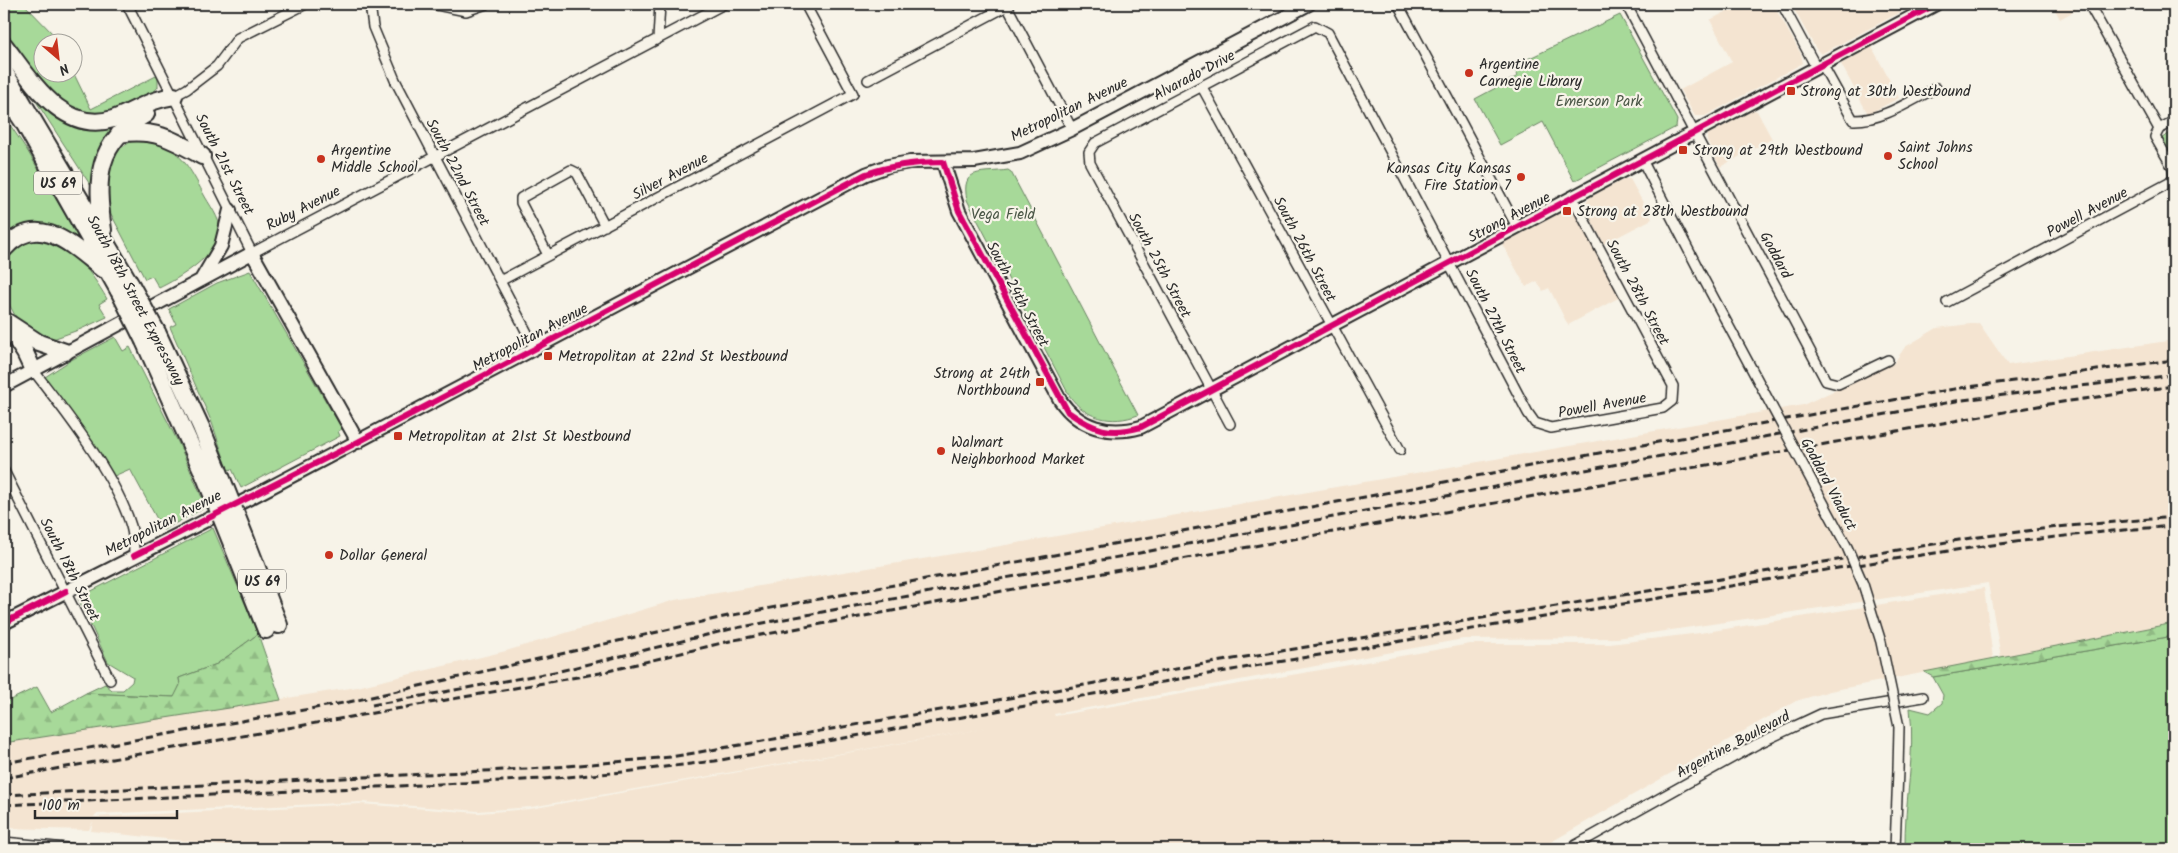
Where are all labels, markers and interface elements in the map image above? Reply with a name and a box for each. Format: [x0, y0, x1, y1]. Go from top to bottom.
north arrow [32, 32, 82, 82]
street label: Alvarado Drive [1149, 44, 1240, 108]
place label: Argentine Carnegie Library [1479, 53, 1583, 94]
text: N [54, 57, 73, 80]
marker: Argentine Carnegie Library [1463, 67, 1475, 79]
street label: Metropolitan Avenue [1006, 71, 1133, 149]
place label: Strong at 30th Westbound [1801, 80, 1971, 104]
marker: Strong at 30th Westbound [1785, 85, 1797, 97]
park label: Emerson Park [1556, 90, 1643, 114]
street label: South 21st Street [188, 109, 260, 220]
street label: South 22nd Street [419, 114, 496, 231]
place label: Saint Johns School [1898, 136, 1973, 177]
place label: Argentine Middle School [331, 139, 418, 180]
place label: Strong at 29th Westbound [1693, 139, 1863, 163]
marker: Strong at 29th Westbound [1677, 144, 1689, 156]
street label: Silver Avenue [628, 147, 713, 207]
marker: Saint Johns School [1882, 150, 1894, 162]
marker: Argentine Middle School [315, 153, 327, 165]
place label: Kansas City Kansas Fire Station 7 [1386, 157, 1512, 198]
marker: Kansas City Kansas Fire Station 7 [1515, 171, 1527, 183]
road number: US 69 [34, 172, 82, 194]
street label: Ruby Avenue [262, 180, 345, 238]
street label: Powell Avenue [2042, 181, 2133, 244]
street label: Strong Avenue [1464, 186, 1555, 250]
street label: South 26th Street [1266, 192, 1342, 307]
place label: Strong at 28th Westbound [1577, 200, 1749, 224]
park label: Vega Field [971, 203, 1036, 227]
marker: Strong at 28th Westbound [1561, 205, 1573, 217]
street label: South 25th Street [1121, 208, 1197, 323]
street label: South 18th Street Expressway [80, 211, 191, 391]
street label: Goddard [1753, 228, 1798, 284]
street label: South 28th Street [1599, 235, 1675, 350]
street label: South 24th Street [979, 237, 1055, 352]
street label: South 27th Street [1458, 265, 1532, 378]
street label: Metropolitan Avenue [468, 297, 593, 379]
place label: Metropolitan at 22nd St Westbound [558, 345, 788, 369]
marker: Metropolitan at 22nd St Westbound [542, 350, 554, 362]
place label: Strong at 24th Northbound [934, 362, 1030, 403]
marker: Strong at 24th Northbound [1034, 376, 1046, 388]
street label: Powell Avenue [1556, 386, 1648, 426]
place label: Metropolitan at 21st St Westbound [408, 425, 631, 449]
marker: Metropolitan at 21st St Westbound [392, 430, 404, 442]
place label: Walmart Neighborhood Market [951, 431, 1085, 472]
street label: Goddard Viaduct [1794, 434, 1863, 535]
marker: Walmart Neighborhood Market [935, 445, 947, 457]
street label: Metropolitan Avenue [101, 484, 226, 564]
street label: South 18th Street [33, 513, 106, 626]
place label: Dollar General [339, 544, 427, 568]
marker: Dollar General [323, 549, 335, 561]
road number: US 69 [238, 570, 286, 592]
street label: Argentine Boulevard [1672, 704, 1795, 785]
scale bar [35, 788, 178, 820]
text: 100 m [42, 794, 80, 818]

